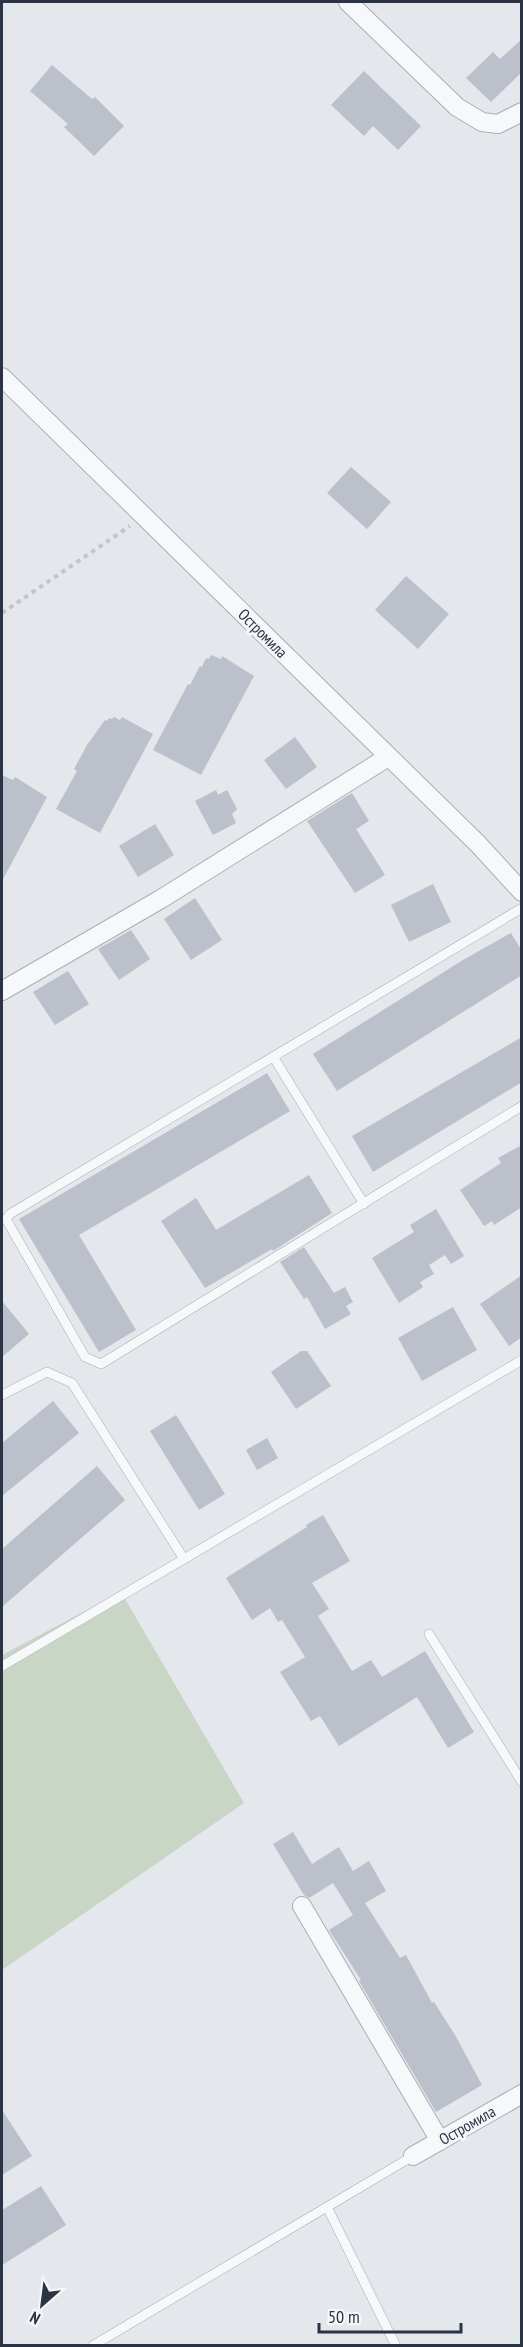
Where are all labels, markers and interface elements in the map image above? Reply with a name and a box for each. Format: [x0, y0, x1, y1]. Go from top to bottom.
street label: Остромила [234, 604, 292, 662]
street label: Остромила [435, 2101, 499, 2149]
north arrow [12, 2275, 72, 2335]
scale bar [319, 2296, 462, 2334]
text: 50 m [328, 2305, 360, 2328]
text: N [26, 2307, 43, 2329]

